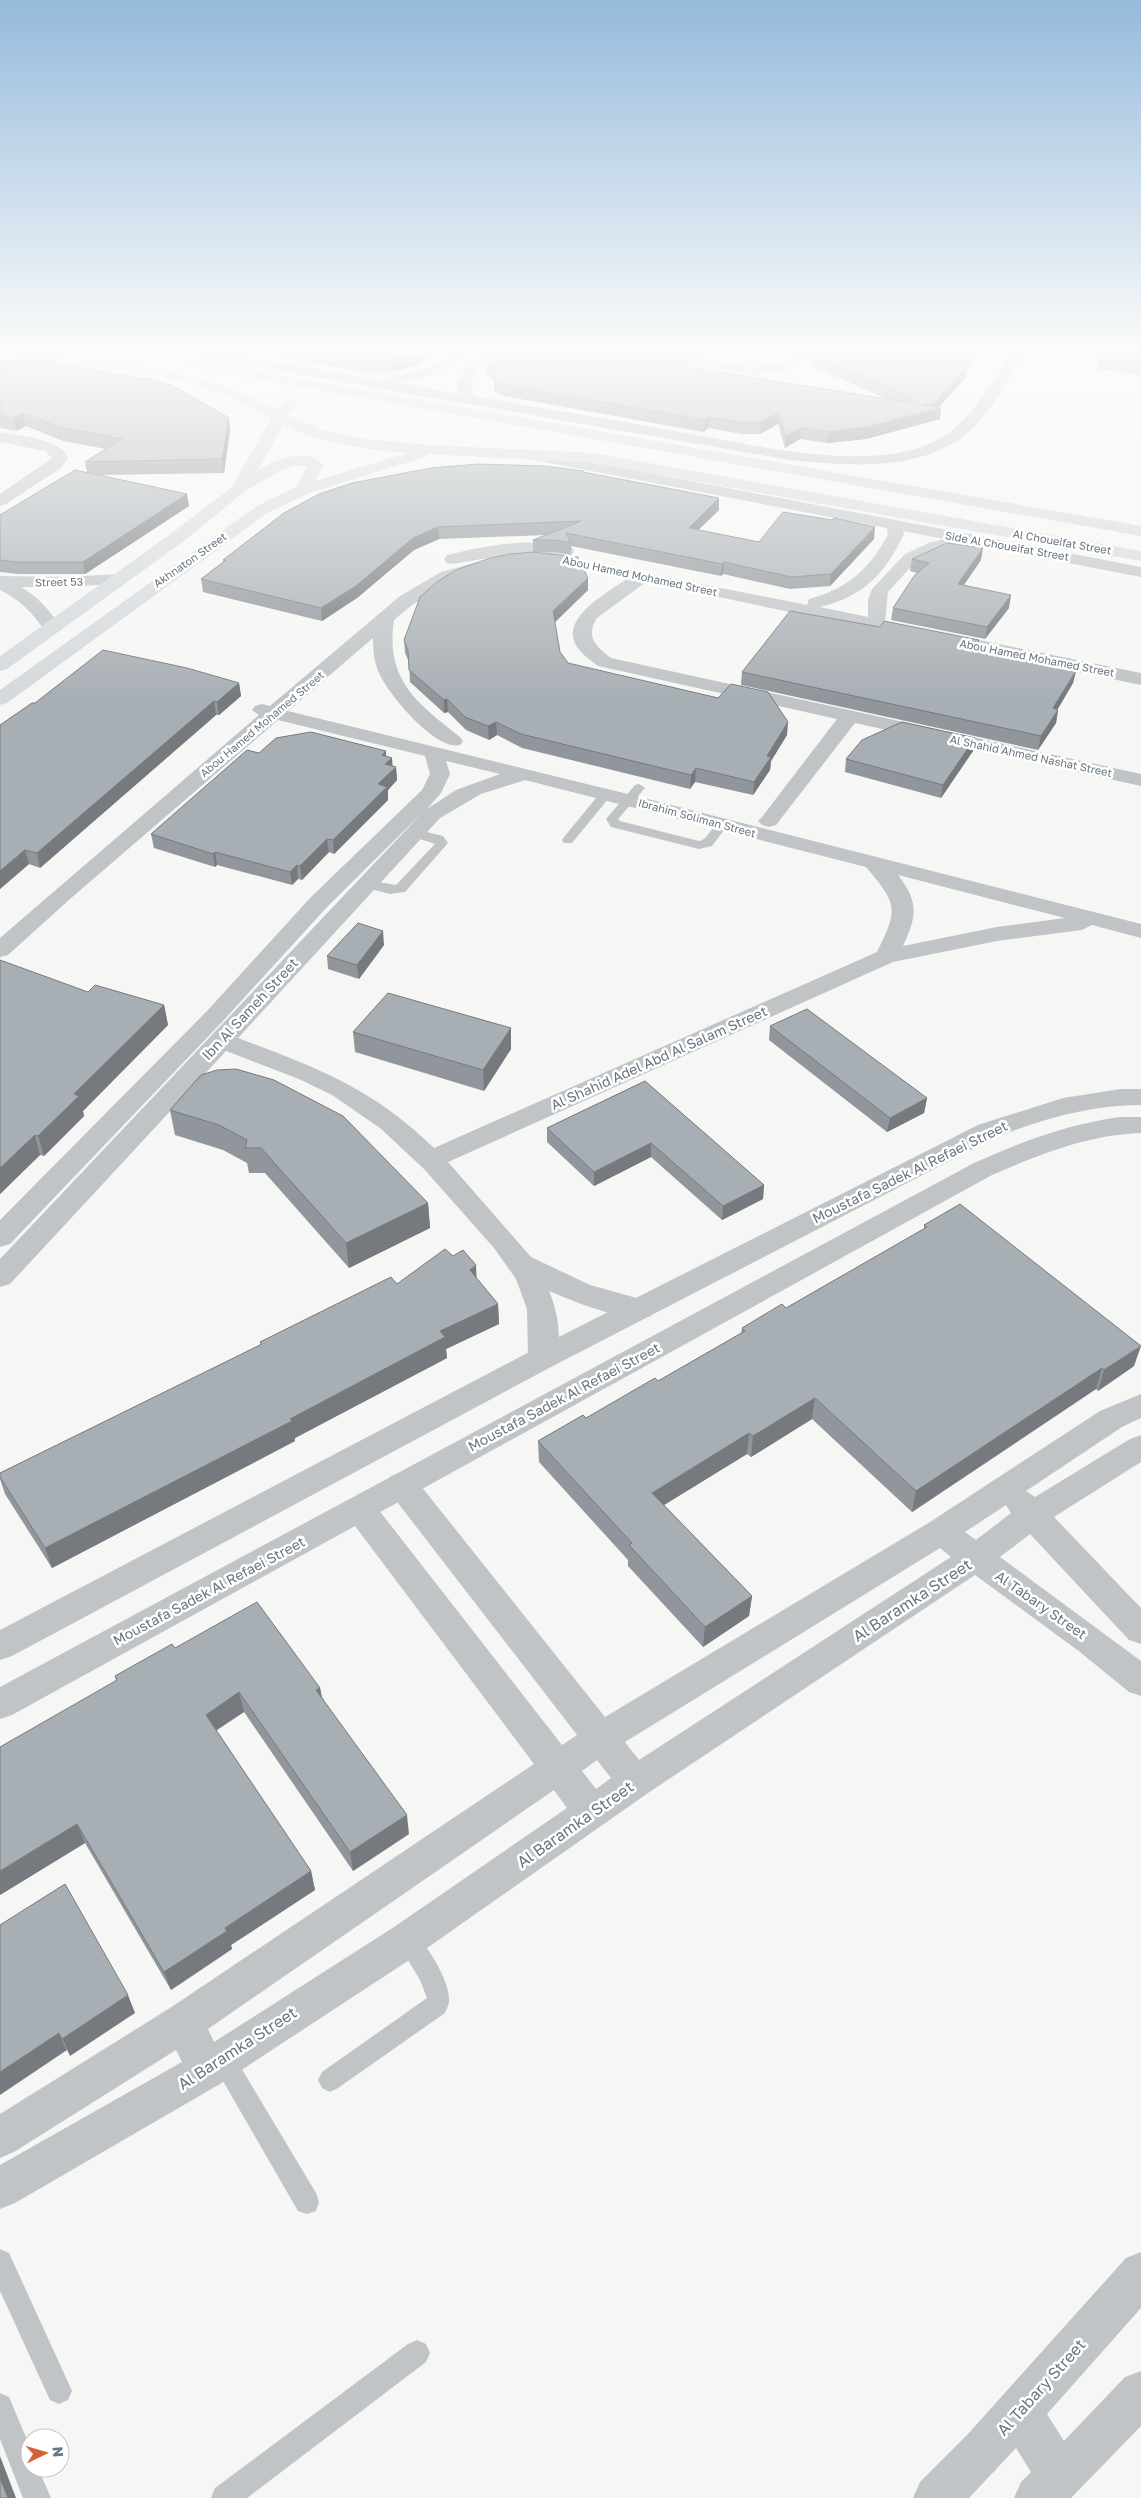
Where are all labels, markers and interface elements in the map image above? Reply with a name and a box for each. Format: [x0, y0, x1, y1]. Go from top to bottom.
street label: Al Choueifat Street [1012, 526, 1112, 557]
street label: Side Al Choueifat Street [944, 528, 1070, 563]
street label: Akhnaton Street [151, 530, 229, 590]
street label: Abou Hamed Mohamed Street [562, 553, 719, 598]
street label: Street 53 [35, 575, 83, 588]
street label: Abou Hamed Mohamed Street [959, 636, 1116, 679]
street label: Abou Hamed Mohamed Street [197, 668, 326, 779]
street label: Al Shahid Ahmed Nashat Street [949, 732, 1113, 779]
street label: Ibrahim Soliman Street [637, 796, 757, 839]
street label: Ibn Al Sameh Street [198, 954, 301, 1063]
street label: Al Shahid Adel Abd Al Salam Street [548, 1002, 769, 1113]
street label: Moustafa Sadek Al Refaei Street [809, 1117, 1010, 1226]
street label: Moustafa Sadek Al Refaei Street [465, 1339, 663, 1455]
street label: Moustafa Sadek Al Refaei Street [110, 1533, 308, 1649]
street label: Al Baramka Street [849, 1554, 975, 1646]
street label: Al Tabary Street [992, 1567, 1090, 1642]
street label: Al Baramka Street [513, 1776, 637, 1872]
street label: Al Baramka Street [174, 2002, 300, 2094]
street label: Al Tabary Street [992, 2335, 1090, 2439]
north arrow [20, 2428, 70, 2478]
text: N [50, 2446, 67, 2458]

